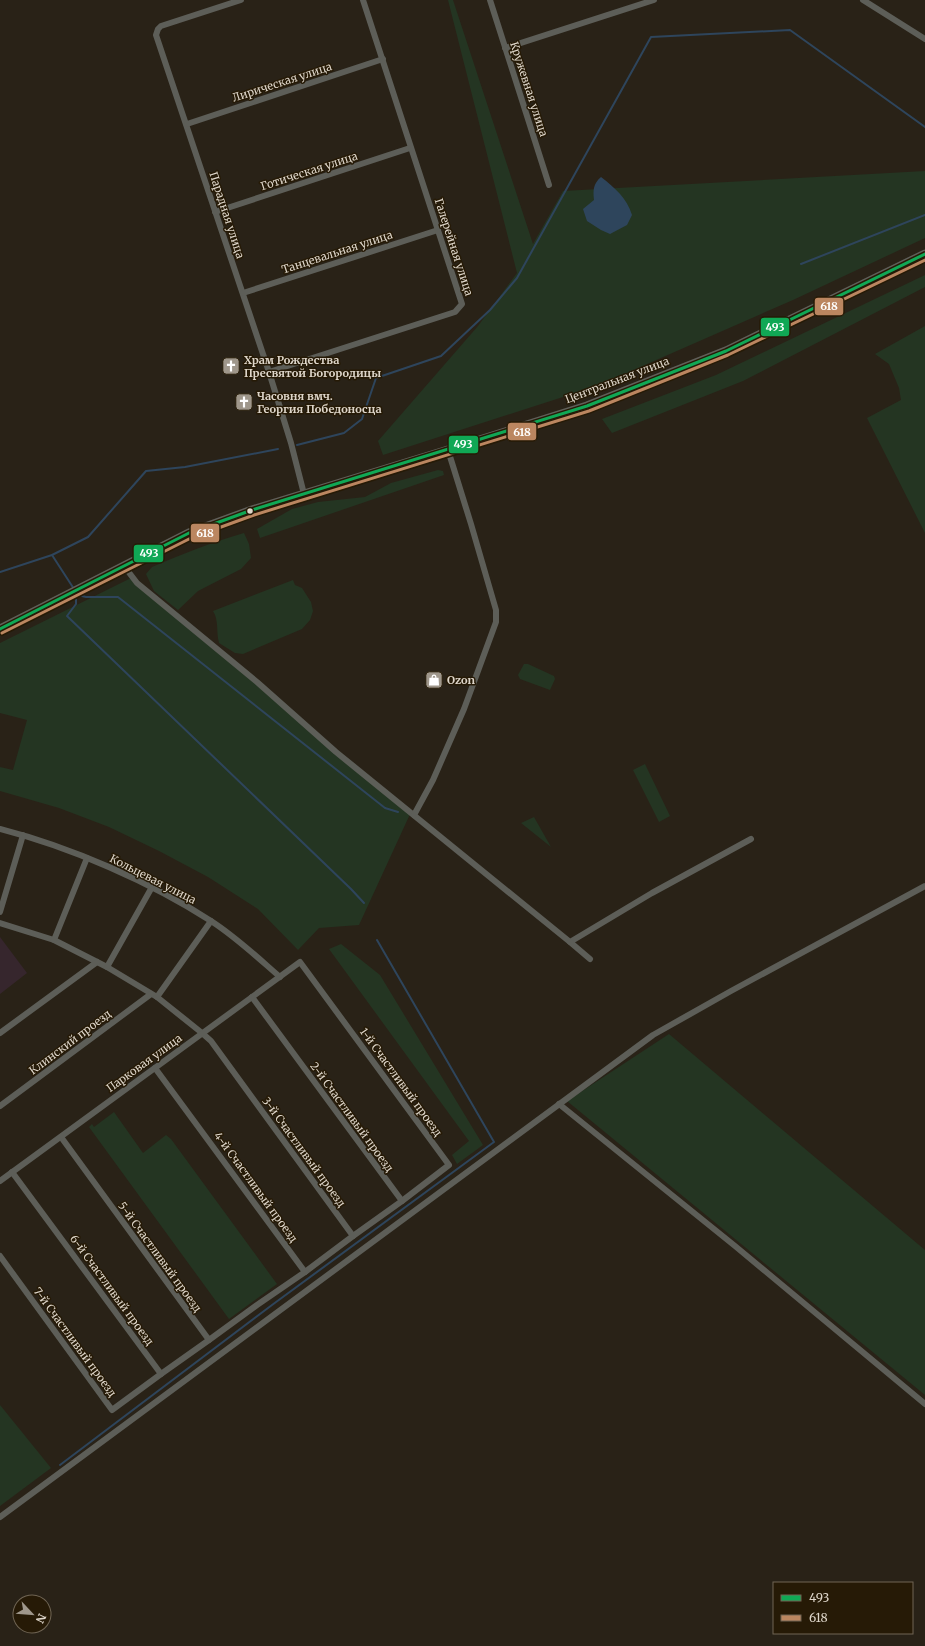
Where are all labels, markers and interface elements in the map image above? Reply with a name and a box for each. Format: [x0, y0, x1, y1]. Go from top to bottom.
street label: Кружевная улица [507, 40, 551, 138]
street label: Лирическая улица [230, 59, 334, 105]
street label: Готическая улица [259, 149, 359, 193]
street label: Парадная улица [206, 170, 248, 260]
street label: Галерейная улица [432, 196, 476, 298]
street label: Танцевальная улица [280, 227, 394, 277]
line badge: 618 [814, 297, 844, 316]
text: 618 [820, 299, 838, 313]
line badge: 493 [760, 317, 790, 337]
text: 493 [766, 320, 784, 334]
place label: Храм Рождества Пресвятой Богородицы [244, 353, 381, 380]
street label: Центральная улица [563, 354, 671, 406]
church icon: Храм Рождества Пресвятой Богородицы [221, 356, 241, 376]
place label: Часовня вмч. Георгия Победоносца [257, 389, 382, 416]
church icon: Часовня вмч. Георгия Победоносца [234, 392, 254, 412]
line badge: 618 [507, 422, 537, 441]
text: 618 [513, 425, 531, 439]
line badge: 493 [448, 435, 479, 454]
text: 493 [454, 437, 472, 451]
unlabelled marker [245, 506, 255, 516]
line badge: 618 [190, 523, 220, 543]
text: 618 [196, 526, 214, 540]
line badge: 493 [133, 544, 164, 563]
text: 493 [140, 546, 158, 560]
shop icon: Ozon [424, 670, 444, 690]
place label: Ozon [447, 673, 476, 687]
street label: Кольцевая улица [107, 851, 199, 907]
street label: Клинский проезд [26, 1007, 114, 1077]
street label: 1-й Счастливый проезд [357, 1025, 445, 1139]
street label: Парковая улица [104, 1031, 184, 1095]
street label: 2-й Счастливый проезд [307, 1059, 397, 1175]
street label: 3-й Счастливый проезд [259, 1094, 349, 1210]
street label: 4-й Счастливый проезд [211, 1129, 301, 1245]
street label: 5-й Счастливый проезд [115, 1199, 205, 1315]
street label: 6-й Счастливый проезд [67, 1232, 157, 1348]
street label: 7-й Счастливый проезд [30, 1284, 120, 1400]
legend [773, 1582, 913, 1634]
text: 493 [809, 1590, 829, 1605]
north arrow [12, 1594, 52, 1634]
text: 618 [809, 1610, 828, 1625]
text: N [33, 1611, 49, 1626]

